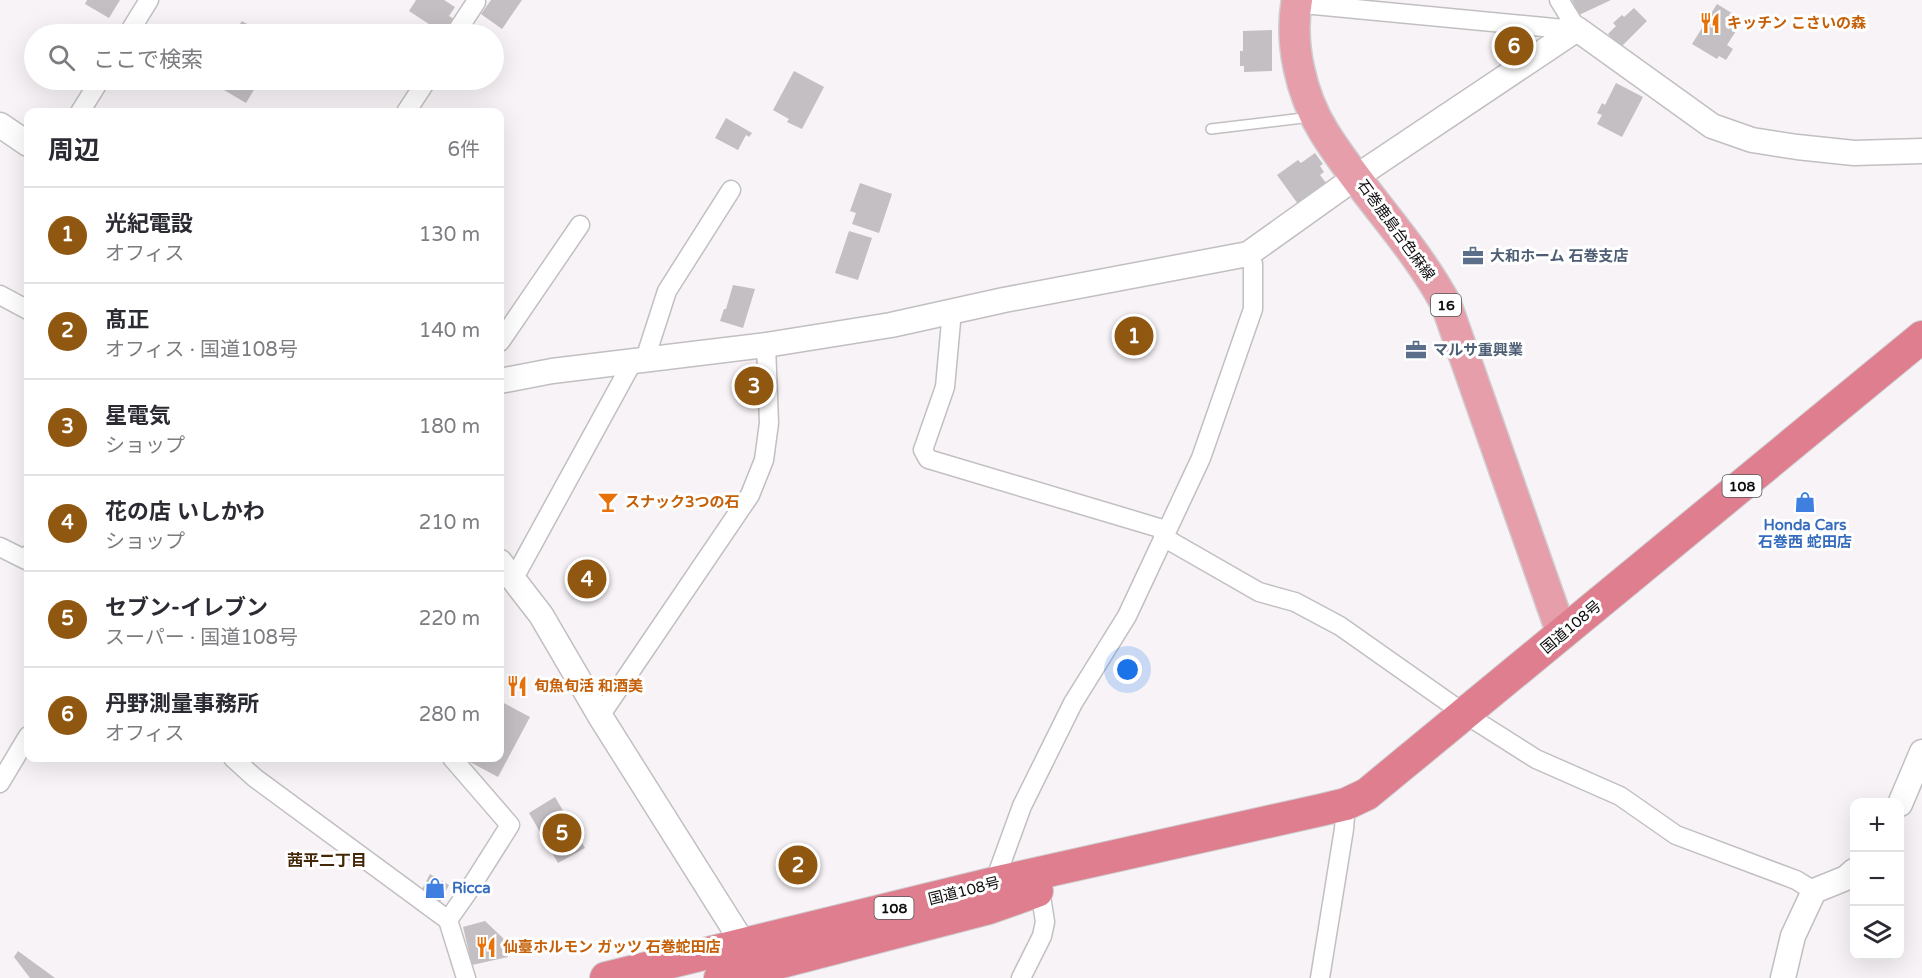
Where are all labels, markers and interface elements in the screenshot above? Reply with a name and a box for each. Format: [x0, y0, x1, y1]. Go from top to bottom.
restaurant icon: キッチン こさいの森 [1698, 11, 1722, 35]
place label: キッチン こさいの森 [1727, 14, 1866, 32]
search box [24, 24, 504, 90]
pin: 6 [1494, 24, 1534, 68]
icon: search [45, 41, 78, 74]
text: ここで検索 [93, 47, 203, 73]
text: 周辺 [48, 135, 100, 166]
text: 6件 [447, 138, 480, 162]
street label: 石巻鹿島台色麻線 [1353, 176, 1439, 284]
text: 光紀電設 [105, 211, 193, 237]
text: 1 [61, 223, 74, 247]
text: 130 m [419, 223, 480, 247]
text: オフィス [105, 242, 185, 266]
office icon: 大和ホーム 石巻支店 [1461, 244, 1485, 268]
place label: 大和ホーム 石巻支店 [1490, 247, 1628, 265]
road number: 16 [1431, 294, 1461, 316]
text: 髙正 [105, 307, 149, 333]
pin: 1 [1114, 314, 1154, 358]
text: 2 [61, 319, 74, 343]
text: 140 m [419, 319, 480, 343]
text: オフィス · 国道108号 [105, 338, 298, 362]
office icon: マルサ重興業 [1404, 338, 1428, 362]
place label: マルサ重興業 [1433, 341, 1523, 359]
pin: 3 [734, 364, 774, 408]
text: 星電気 [105, 403, 171, 429]
text: 3 [61, 415, 74, 439]
text: 180 m [419, 415, 480, 439]
text: ショップ [105, 434, 185, 458]
road number: 108 [1722, 475, 1762, 497]
bar icon: スナック3つの石 [596, 490, 620, 514]
shop icon: Honda Cars 石巻西 蛇田店 [1793, 490, 1817, 514]
place label: スナック3つの石 [625, 493, 739, 511]
text: 花の店 いしかわ [105, 499, 265, 525]
text: 4 [61, 511, 74, 535]
text: 210 m [419, 511, 480, 535]
place label: Honda Cars 石巻西 蛇田店 [1758, 516, 1852, 551]
text: ショップ [105, 530, 185, 554]
pin: 4 [568, 556, 606, 602]
text: セブン-イレブン [105, 595, 268, 621]
street label: 国道108号 [1537, 597, 1605, 657]
text: 5 [61, 607, 74, 631]
text: 220 m [419, 607, 480, 631]
text: スーパー · 国道108号 [105, 626, 298, 650]
your location [1113, 655, 1142, 684]
restaurant icon: 旬魚旬活 和酒美 [505, 674, 529, 698]
place label: 旬魚旬活 和酒美 [534, 677, 643, 695]
text: 丹野測量事務所 [105, 691, 259, 717]
text: 6 [61, 703, 74, 727]
text: 280 m [419, 703, 480, 727]
text: オフィス [105, 722, 185, 746]
map controls [1850, 798, 1904, 960]
button: + [1850, 798, 1904, 852]
pin: 5 [542, 810, 582, 856]
pin: 2 [778, 842, 818, 888]
district label: 茜平二丁目 [287, 851, 367, 871]
button: − [1850, 852, 1904, 906]
street label: 国道108号 [926, 873, 1002, 909]
shop icon: Ricca [423, 876, 447, 900]
place label: Ricca [452, 879, 491, 897]
road number: 108 [874, 897, 914, 919]
button: layers [1850, 906, 1904, 960]
restaurant icon: 仙臺ホルモン ガッツ 石巻蛇田店 [474, 935, 498, 959]
place label: 仙臺ホルモン ガッツ 石巻蛇田店 [503, 938, 721, 956]

